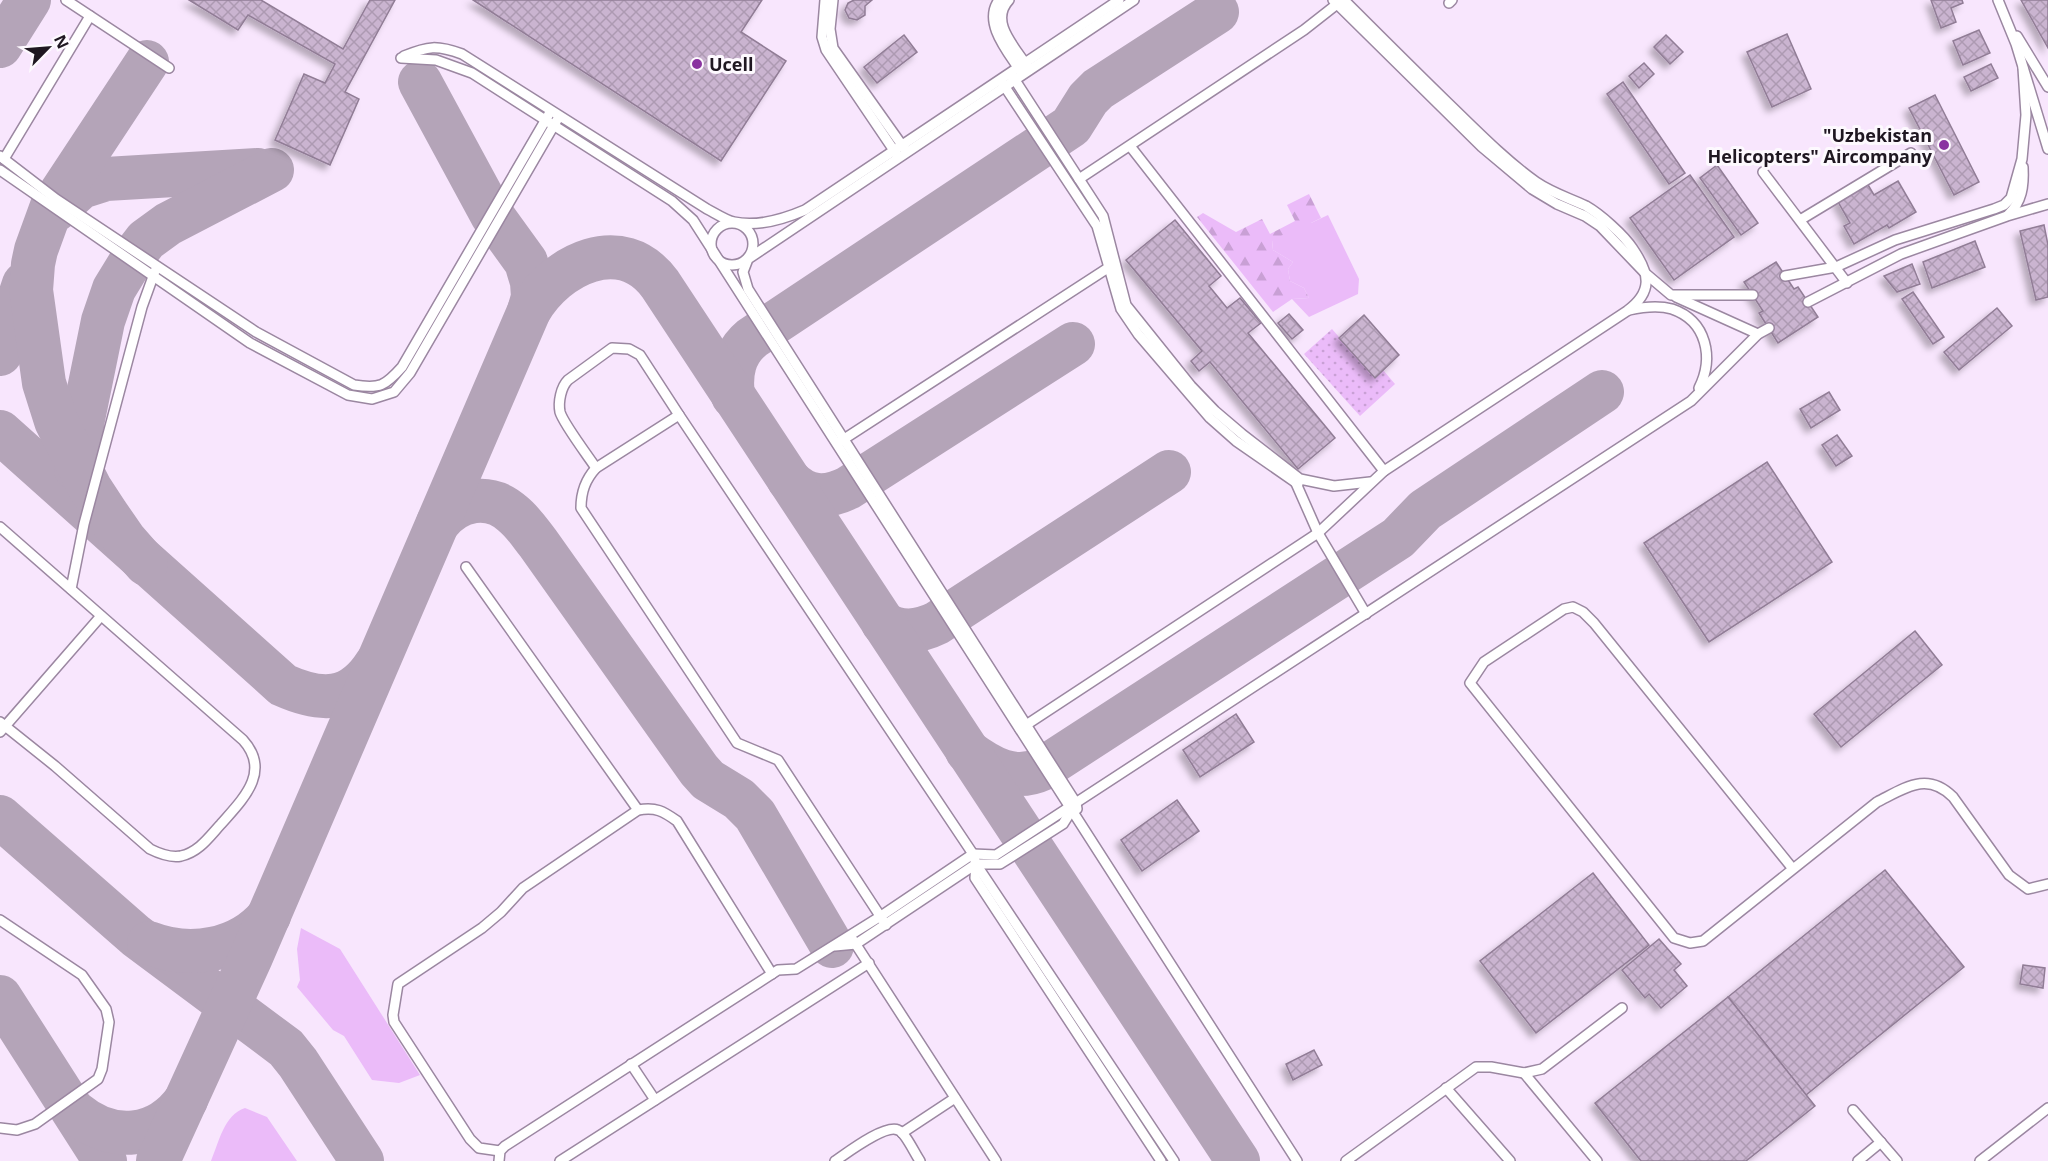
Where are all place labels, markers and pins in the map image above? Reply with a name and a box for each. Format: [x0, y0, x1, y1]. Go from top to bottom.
place label: Ucell [709, 52, 753, 76]
marker: Ucell [690, 57, 704, 71]
place label: "Uzbekistan Helicopters" Aircompany [1708, 123, 1933, 168]
marker: "Uzbekistan Helicopters" Aircompany [1937, 138, 1951, 152]

